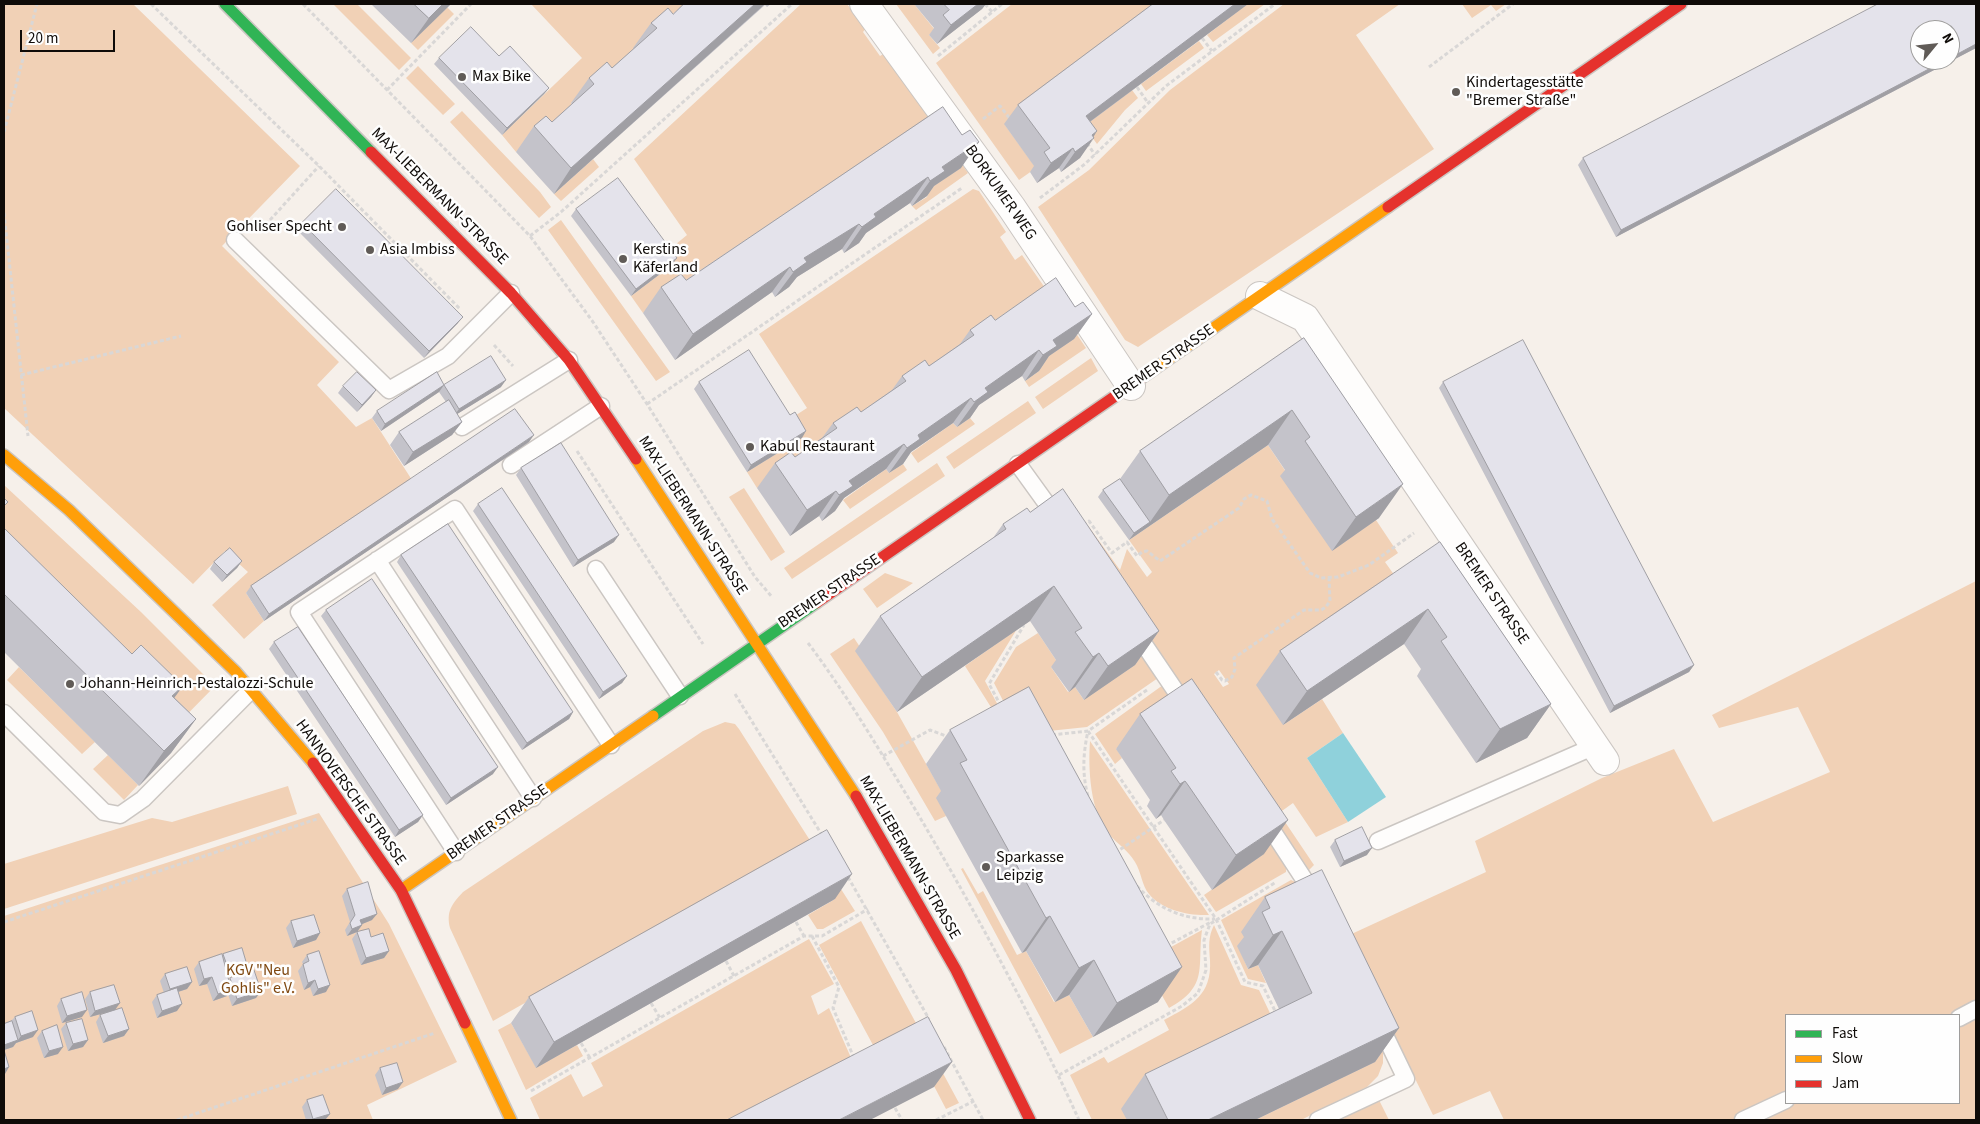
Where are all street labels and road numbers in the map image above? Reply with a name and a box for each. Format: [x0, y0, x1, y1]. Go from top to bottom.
street label: MAX-LIEBERMANN-STRASSE [366, 124, 512, 270]
street label: BORKUMER WEG [960, 142, 1040, 244]
street label: BREMER STRASSE [1110, 321, 1218, 405]
street label: MAX-LIEBERMANN-STRASSE [633, 433, 751, 599]
street label: BREMER STRASSE [1450, 539, 1532, 649]
street label: BREMER STRASSE [775, 551, 885, 633]
street label: HANNOVERSCHE STRASSE [291, 716, 409, 870]
street label: MAX-LIEBERMANN-STRASSE [854, 773, 964, 943]
street label: BREMER STRASSE [444, 781, 552, 865]

